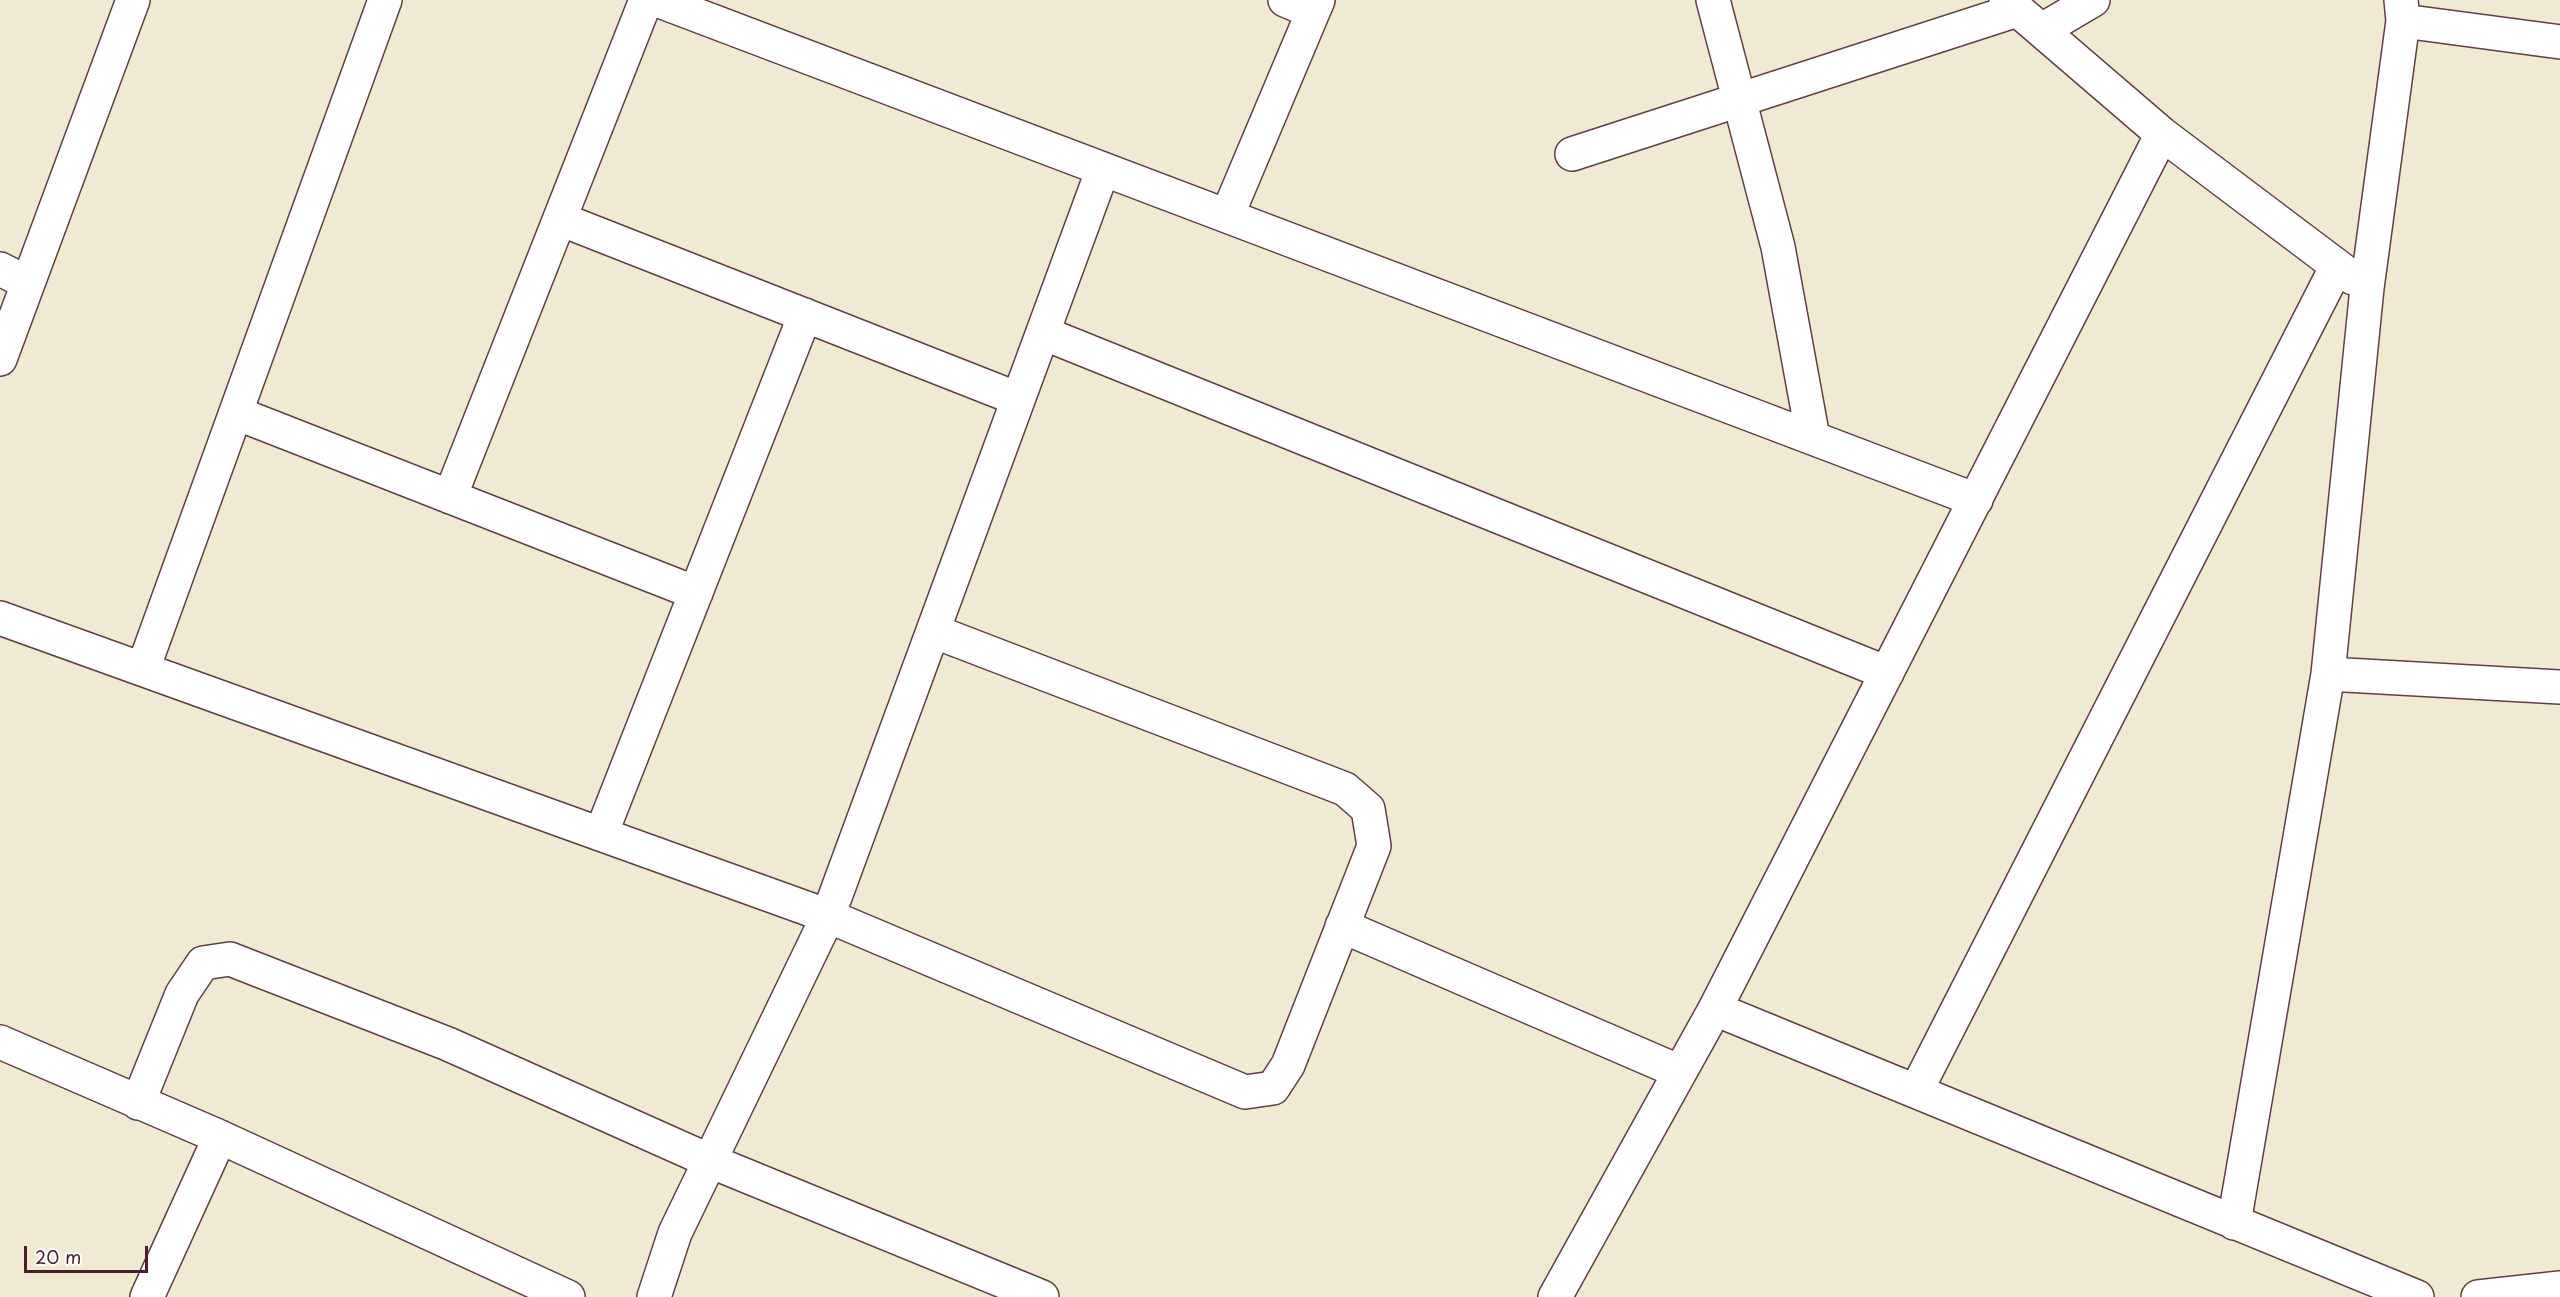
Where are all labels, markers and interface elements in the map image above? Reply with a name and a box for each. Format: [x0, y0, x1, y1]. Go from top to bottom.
scale bar [27, 1234, 152, 1272]
text: 20 m [35, 1243, 81, 1270]

